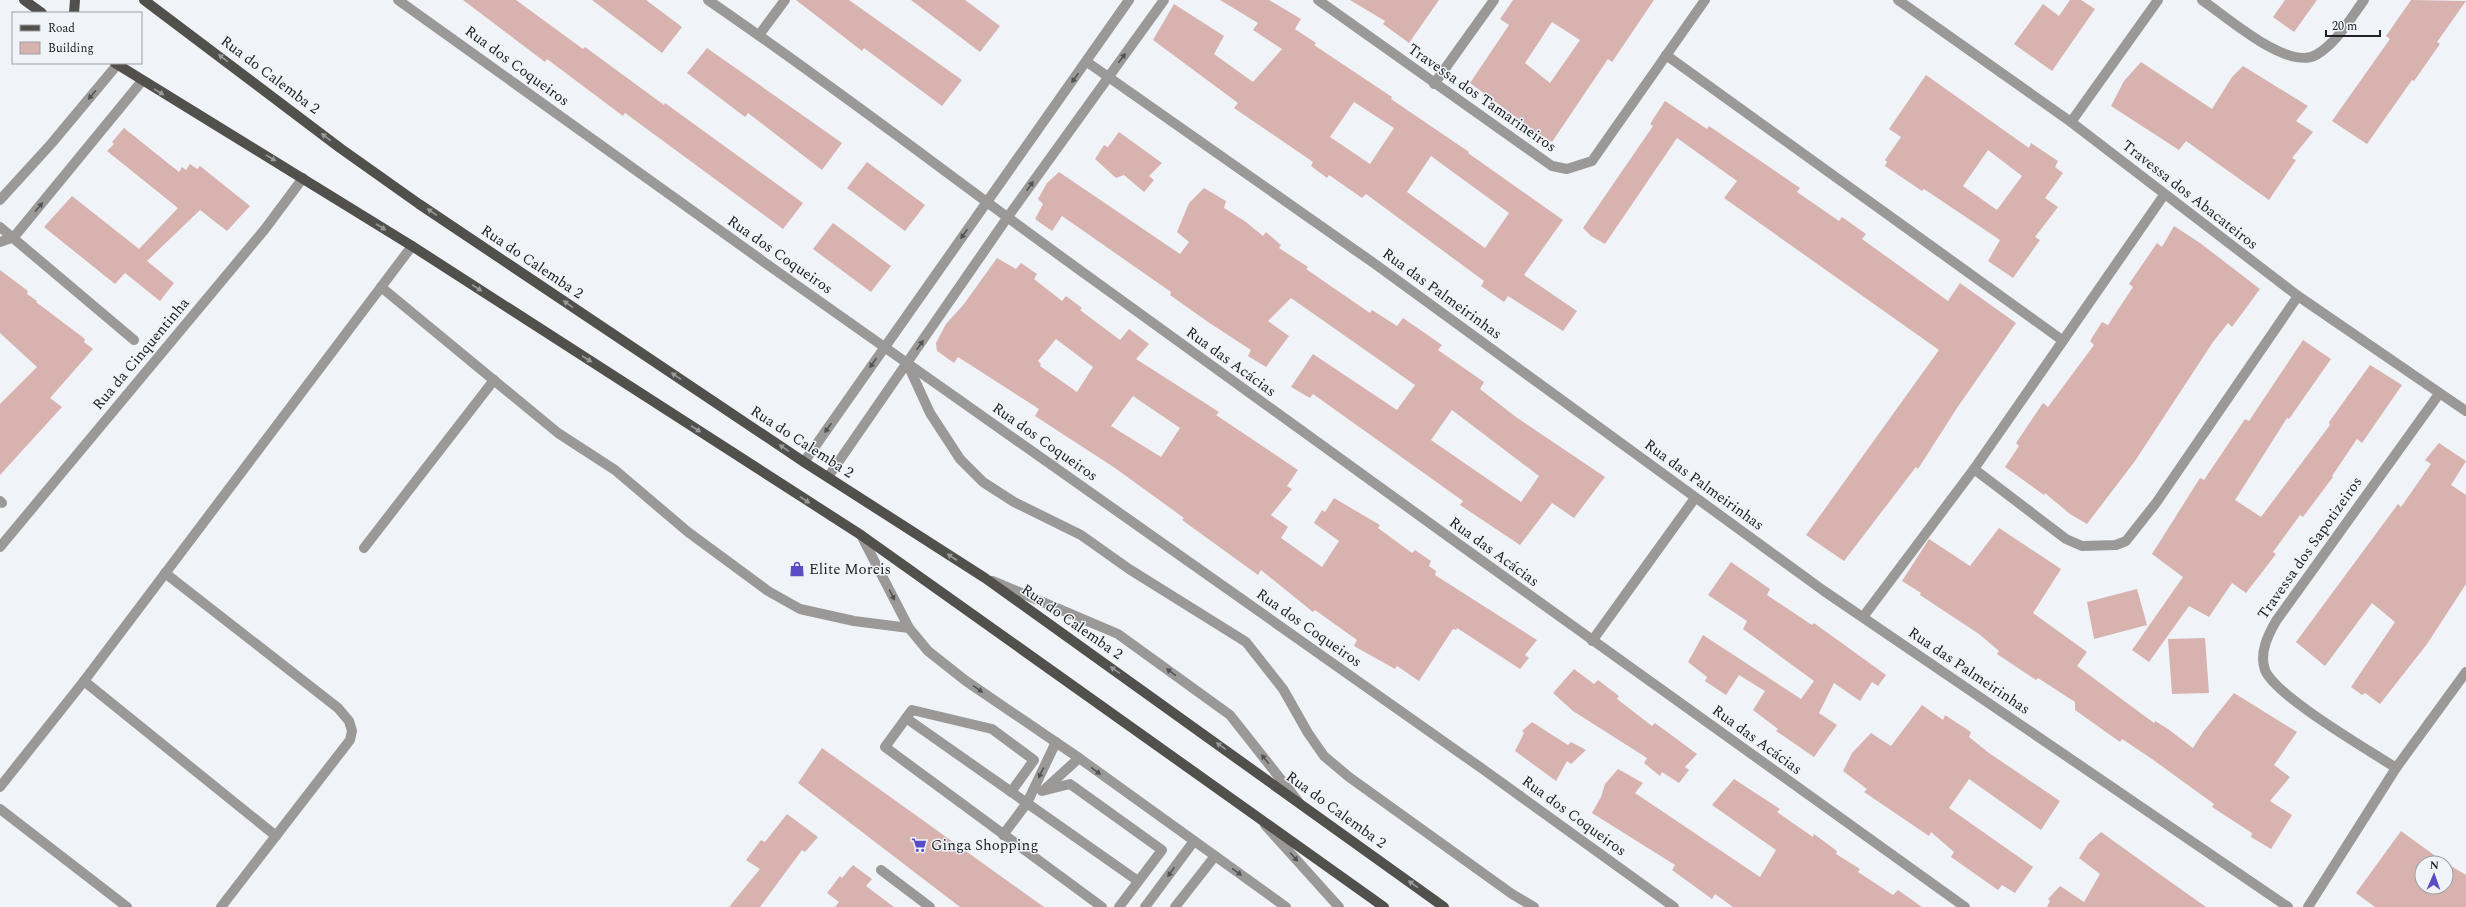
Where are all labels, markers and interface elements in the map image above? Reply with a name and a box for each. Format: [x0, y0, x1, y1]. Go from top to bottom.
legend [12, 12, 142, 64]
scale bar [2326, 12, 2380, 38]
text: 20 m [2332, 17, 2357, 36]
text: Road [48, 19, 75, 38]
street label: Rua dos Coqueiros [460, 20, 574, 112]
street label: Rua do Calemba 2 [215, 30, 325, 120]
street label: Travessa dos Tamarineiros [1403, 38, 1561, 158]
text: Building [48, 39, 94, 58]
one-way arrow [1118, 53, 1126, 63]
one-way arrow [218, 54, 228, 62]
one-way arrow [1071, 73, 1079, 84]
one-way arrow [153, 88, 165, 95]
one-way arrow [88, 89, 97, 100]
one-way arrow [321, 133, 332, 141]
street label: Travessa dos Abacateiros [2117, 134, 2263, 256]
one-way arrow [265, 155, 277, 162]
one-way arrow [1026, 181, 1034, 192]
one-way arrow [34, 202, 43, 213]
one-way arrow [426, 209, 438, 216]
street label: Rua dos Coqueiros [722, 210, 838, 300]
street label: Rua do Calemba 2 [476, 219, 588, 305]
one-way arrow [376, 223, 386, 231]
one-way arrow [960, 229, 968, 239]
street label: Rua das Palmeirinhas [1377, 243, 1507, 345]
one-way arrow [471, 285, 483, 292]
street label: Rua da Cinquentinha [87, 292, 195, 415]
one-way arrow [563, 300, 573, 308]
street label: Rua das Acácias [1181, 321, 1281, 403]
one-way arrow [916, 340, 924, 350]
one-way arrow [581, 355, 592, 362]
one-way arrow [869, 358, 877, 369]
one-way arrow [671, 372, 681, 380]
street label: Rua dos Coqueiros [987, 397, 1103, 487]
street label: Rua do Calemba 2 [746, 400, 858, 484]
one-way arrow [824, 423, 832, 433]
one-way arrow [691, 425, 701, 433]
street label: Rua das Palmeirinhas [1639, 434, 1769, 536]
one-way arrow [779, 444, 789, 452]
street label: Travessa dos Sapotizeiros [2252, 472, 2368, 624]
one-way arrow [799, 496, 811, 503]
street label: Rua das Acácias [1444, 511, 1544, 593]
one-way arrow [947, 553, 957, 561]
place label: Elite Moreis [809, 558, 891, 581]
shop icon: Elite Moreis [788, 560, 806, 578]
street label: Rua do Calemba 2 [1017, 578, 1127, 666]
street label: Rua dos Coqueiros [1251, 583, 1367, 673]
one-way arrow [888, 589, 895, 600]
street label: Rua das Palmeirinhas [1903, 621, 2035, 721]
one-way arrow [1110, 667, 1120, 675]
one-way arrow [1165, 668, 1176, 676]
one-way arrow [972, 685, 983, 693]
street label: Rua das Acácias [1707, 699, 1807, 781]
one-way arrow [1216, 742, 1226, 750]
one-way arrow [1261, 754, 1270, 765]
one-way arrow [1091, 766, 1102, 775]
street label: Rua do Calemba 2 [1281, 766, 1391, 854]
one-way arrow [1038, 767, 1044, 778]
street label: Rua dos Coqueiros [1517, 770, 1631, 862]
place label: Ginga Shopping [931, 834, 1038, 857]
supermarket icon: Ginga Shopping [910, 836, 928, 854]
one-way arrow [1290, 852, 1299, 862]
north arrow [2414, 855, 2454, 895]
text: N [2430, 857, 2439, 874]
one-way arrow [1167, 867, 1175, 878]
one-way arrow [1231, 868, 1242, 876]
one-way arrow [1407, 880, 1418, 888]

